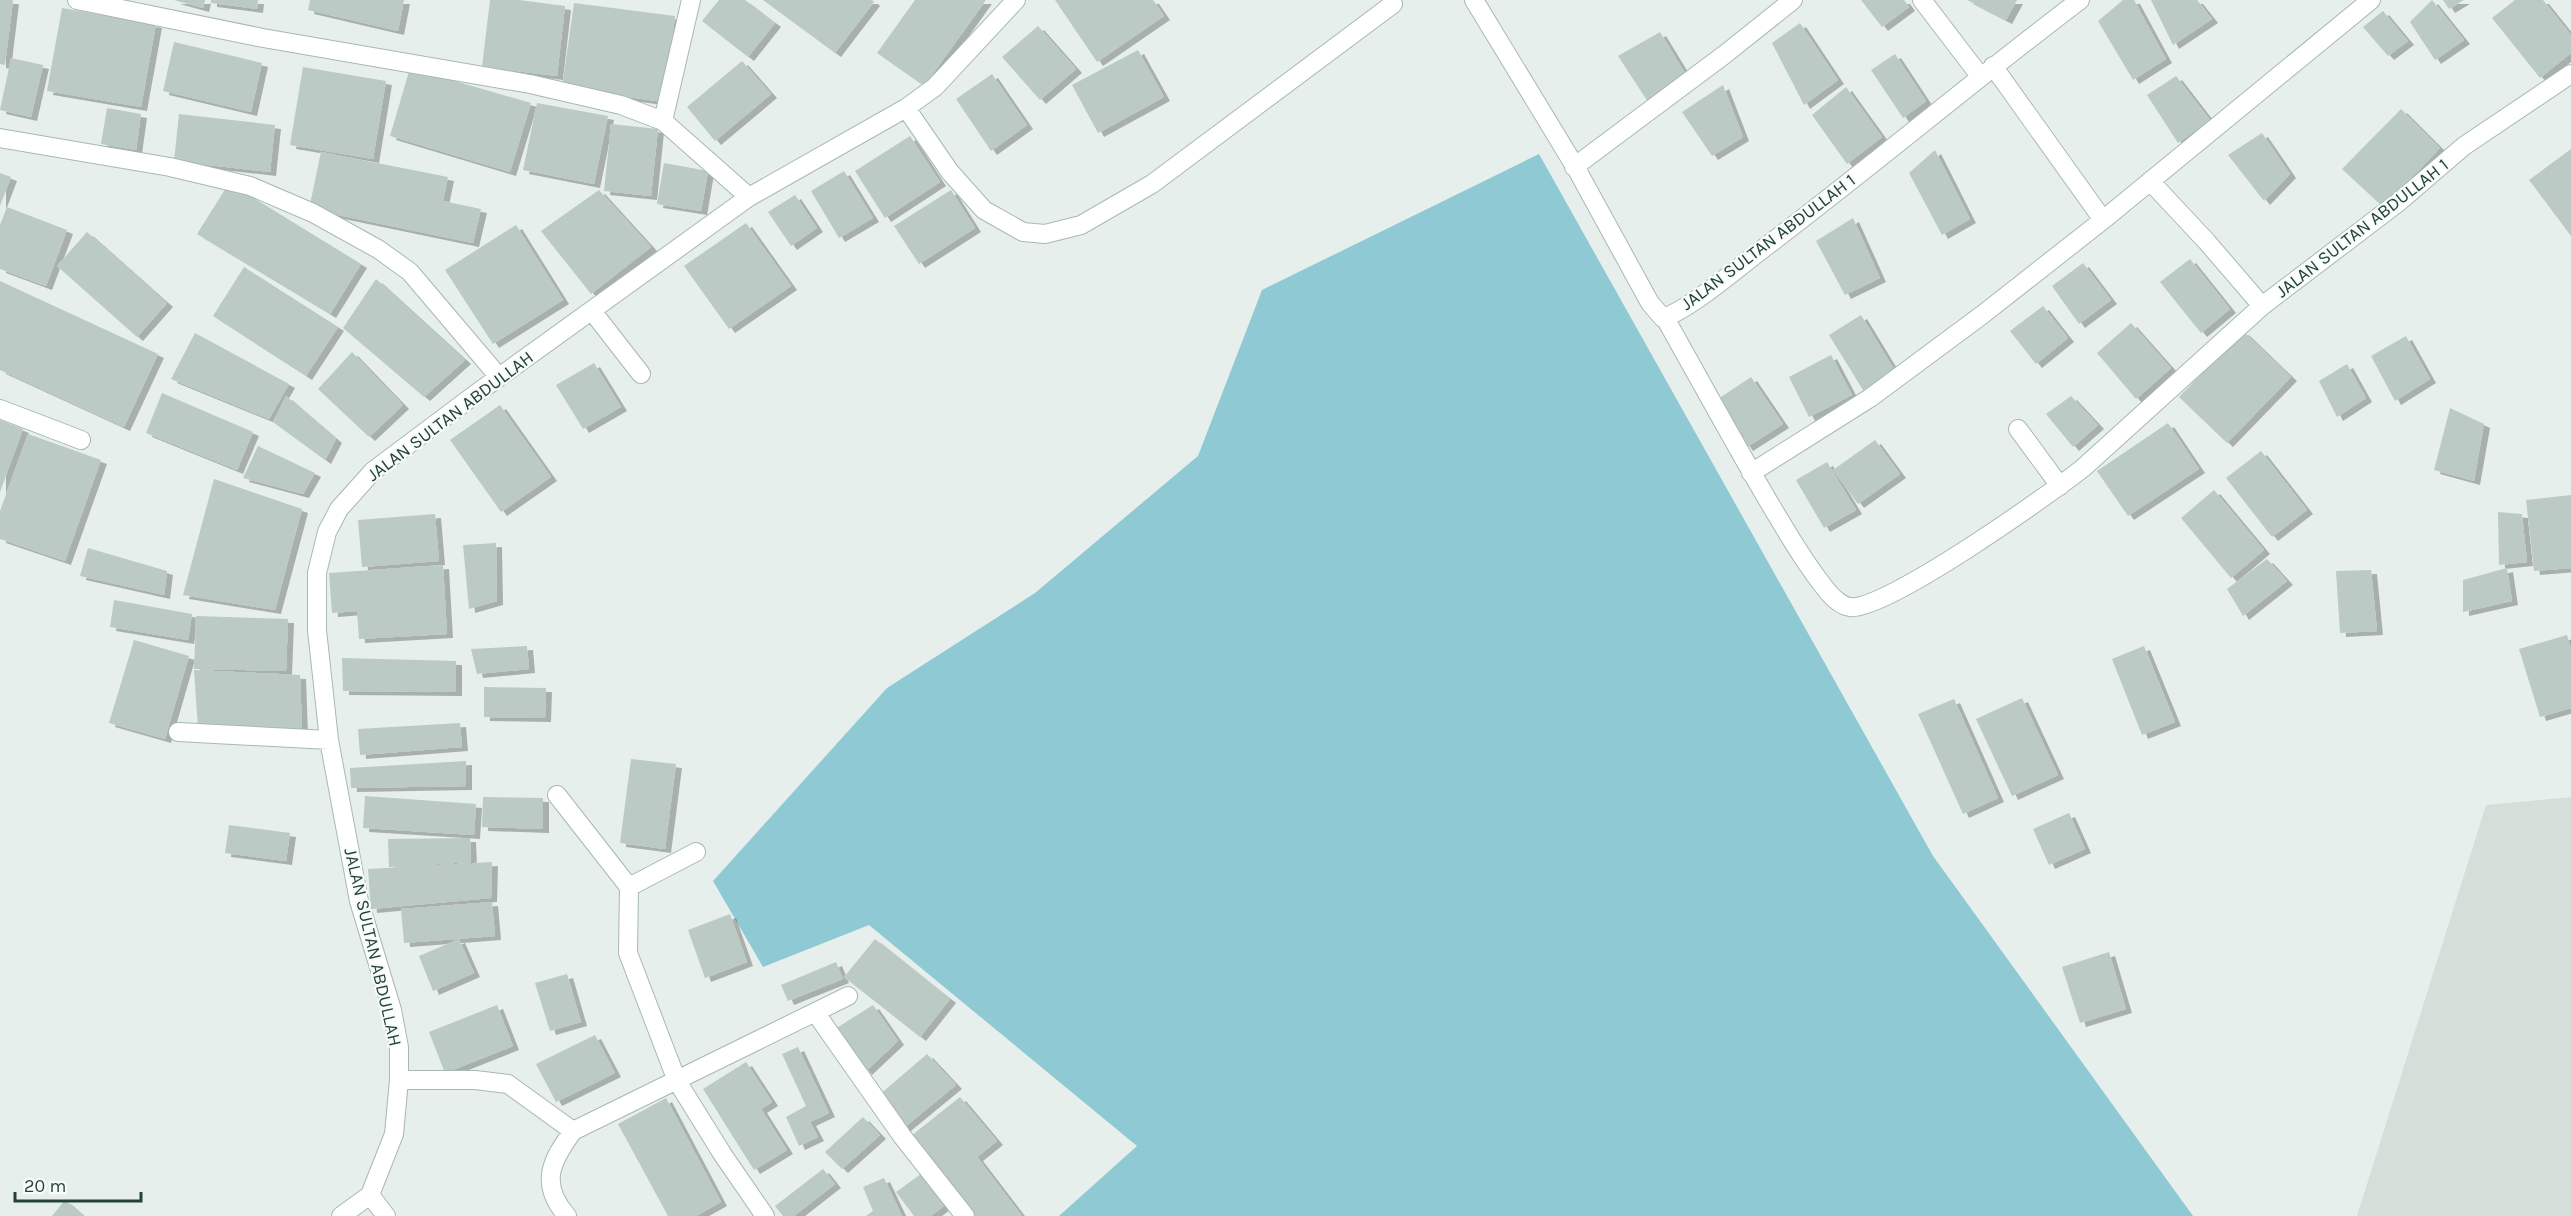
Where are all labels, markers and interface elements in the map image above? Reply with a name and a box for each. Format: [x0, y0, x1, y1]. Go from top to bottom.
street label: JALAN SULTAN ABDULLAH 1 [2271, 154, 2453, 302]
street label: JALAN SULTAN ABDULLAH 1 [1676, 169, 1860, 315]
street label: JALAN SULTAN ABDULLAH [362, 346, 538, 486]
street label: JALAN SULTAN ABDULLAH [339, 846, 407, 1048]
scale bar [15, 1165, 141, 1203]
text: 20 m [24, 1175, 66, 1197]

